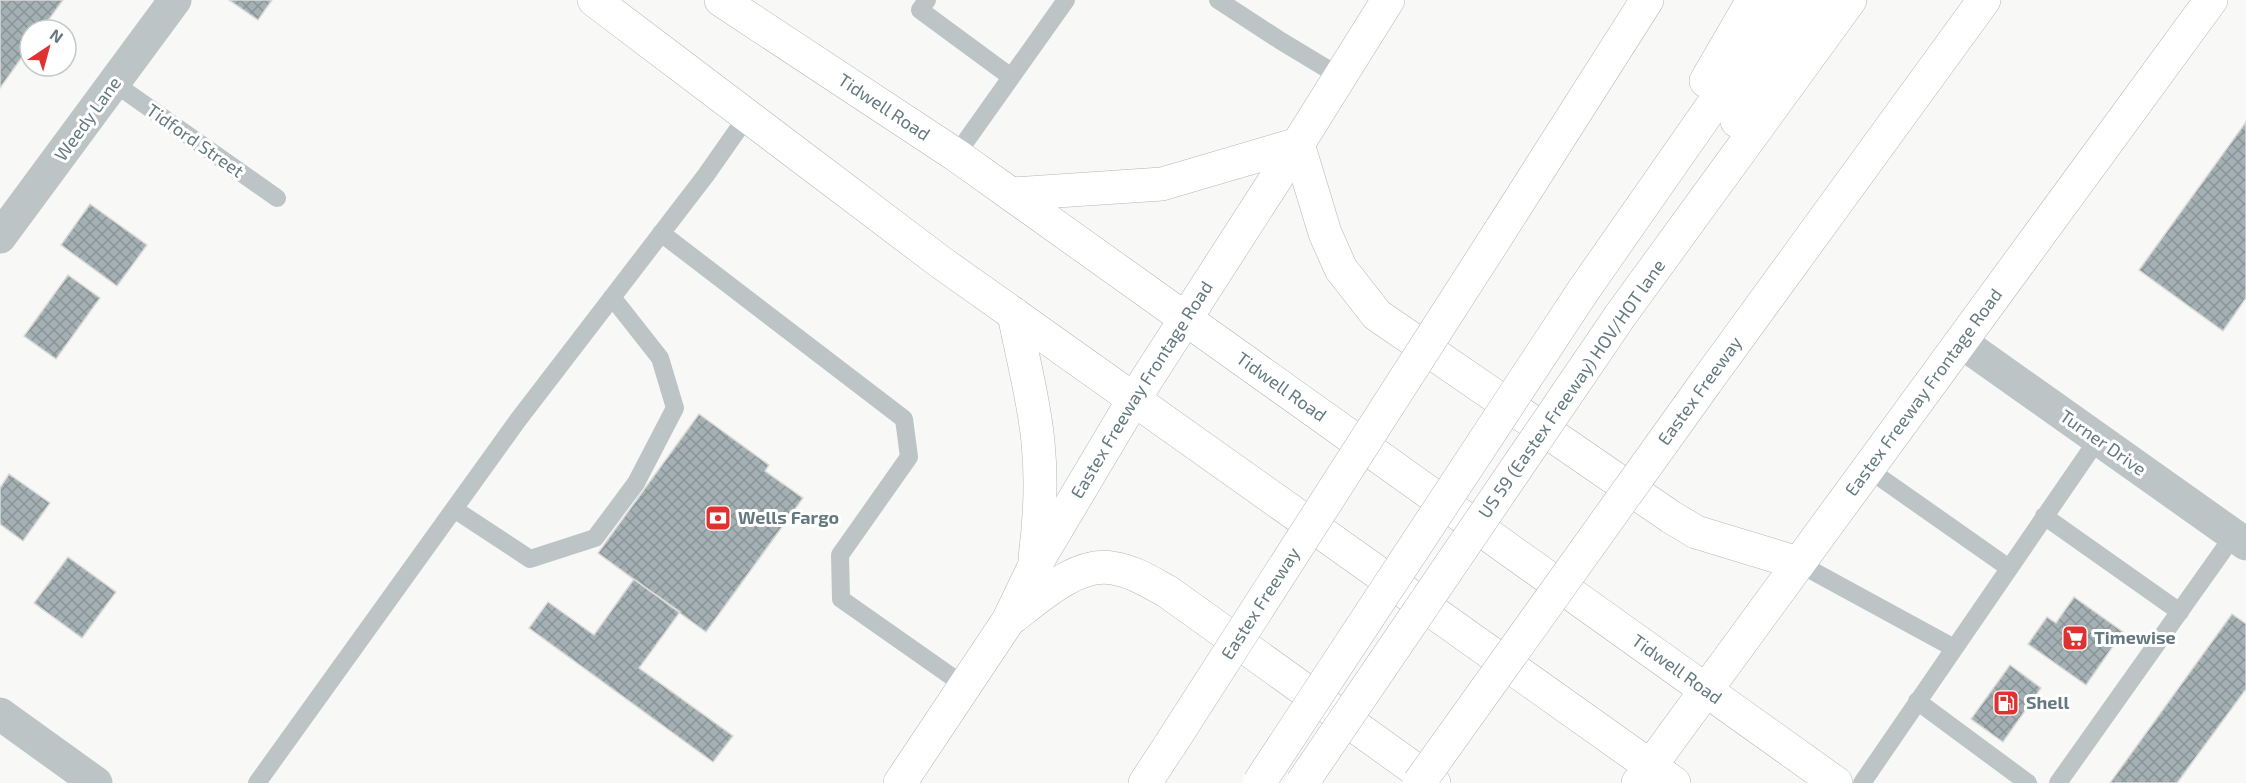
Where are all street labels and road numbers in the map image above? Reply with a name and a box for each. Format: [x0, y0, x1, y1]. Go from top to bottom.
street label: Tidwell Road [834, 68, 934, 145]
street label: Weedy Lane [49, 72, 125, 165]
street label: Tidford Street [143, 99, 249, 182]
street label: US 59 (Eastex Freeway) HOV/HOT lane [1473, 255, 1669, 522]
street label: Eastex Freeway Frontage Road [1065, 277, 1217, 502]
street label: Eastex Freeway Frontage Road [1840, 284, 2006, 500]
street label: Eastex Freeway [1652, 331, 1746, 449]
street label: Tidwell Road [1232, 347, 1331, 426]
street label: Turner Drive [2056, 404, 2151, 480]
street label: Eastex Freeway [1216, 542, 1304, 663]
street label: Tidwell Road [1628, 629, 1727, 708]

